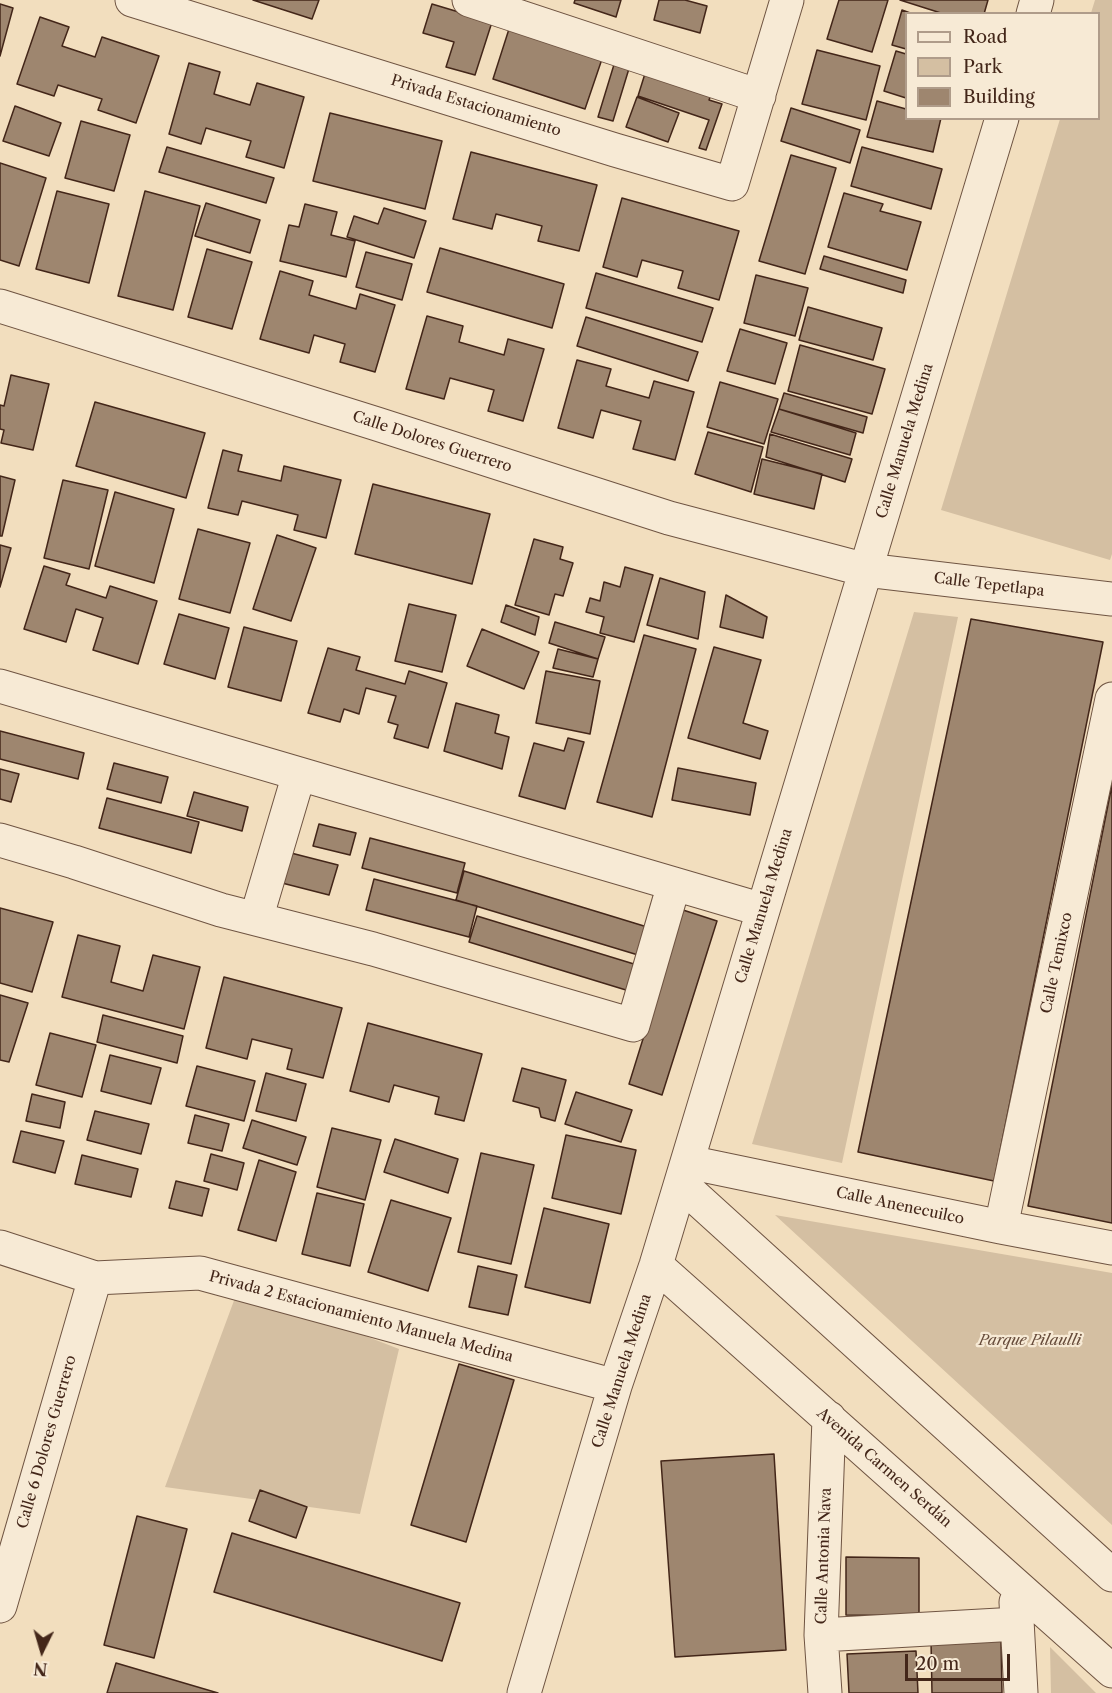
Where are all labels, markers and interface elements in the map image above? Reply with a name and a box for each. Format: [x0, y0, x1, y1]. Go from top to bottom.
legend [905, 12, 1100, 120]
text: Road [963, 26, 1008, 48]
text: Park [963, 56, 1002, 78]
street label: Privada Estacionamiento [389, 72, 563, 140]
text: Building [963, 86, 1035, 108]
street label: Calle Manuela Medina [873, 361, 937, 521]
street label: Calle Dolores Guerrero [350, 408, 514, 476]
street label: Calle Tepetlapa [933, 569, 1045, 601]
street label: Calle Manuela Medina [732, 826, 796, 986]
street label: Calle Temixco [1037, 911, 1077, 1015]
street label: Calle Anenecuilco [834, 1184, 966, 1228]
street label: Privada 2 Estacionamiento Manuela Medina [207, 1268, 515, 1366]
street label: Calle Manuela Medina [589, 1292, 655, 1450]
park label: Parque Pilaulli [979, 1332, 1081, 1350]
street label: Calle 6 Dolores Guerrero [14, 1353, 80, 1531]
street label: Avenida Carmen Serdán [813, 1405, 955, 1531]
street label: Calle Antonia Nava [813, 1487, 835, 1625]
north arrow [12, 1621, 72, 1681]
scale bar [908, 1642, 1013, 1680]
text: 20 m [916, 1653, 959, 1675]
text: N [33, 1658, 48, 1679]

